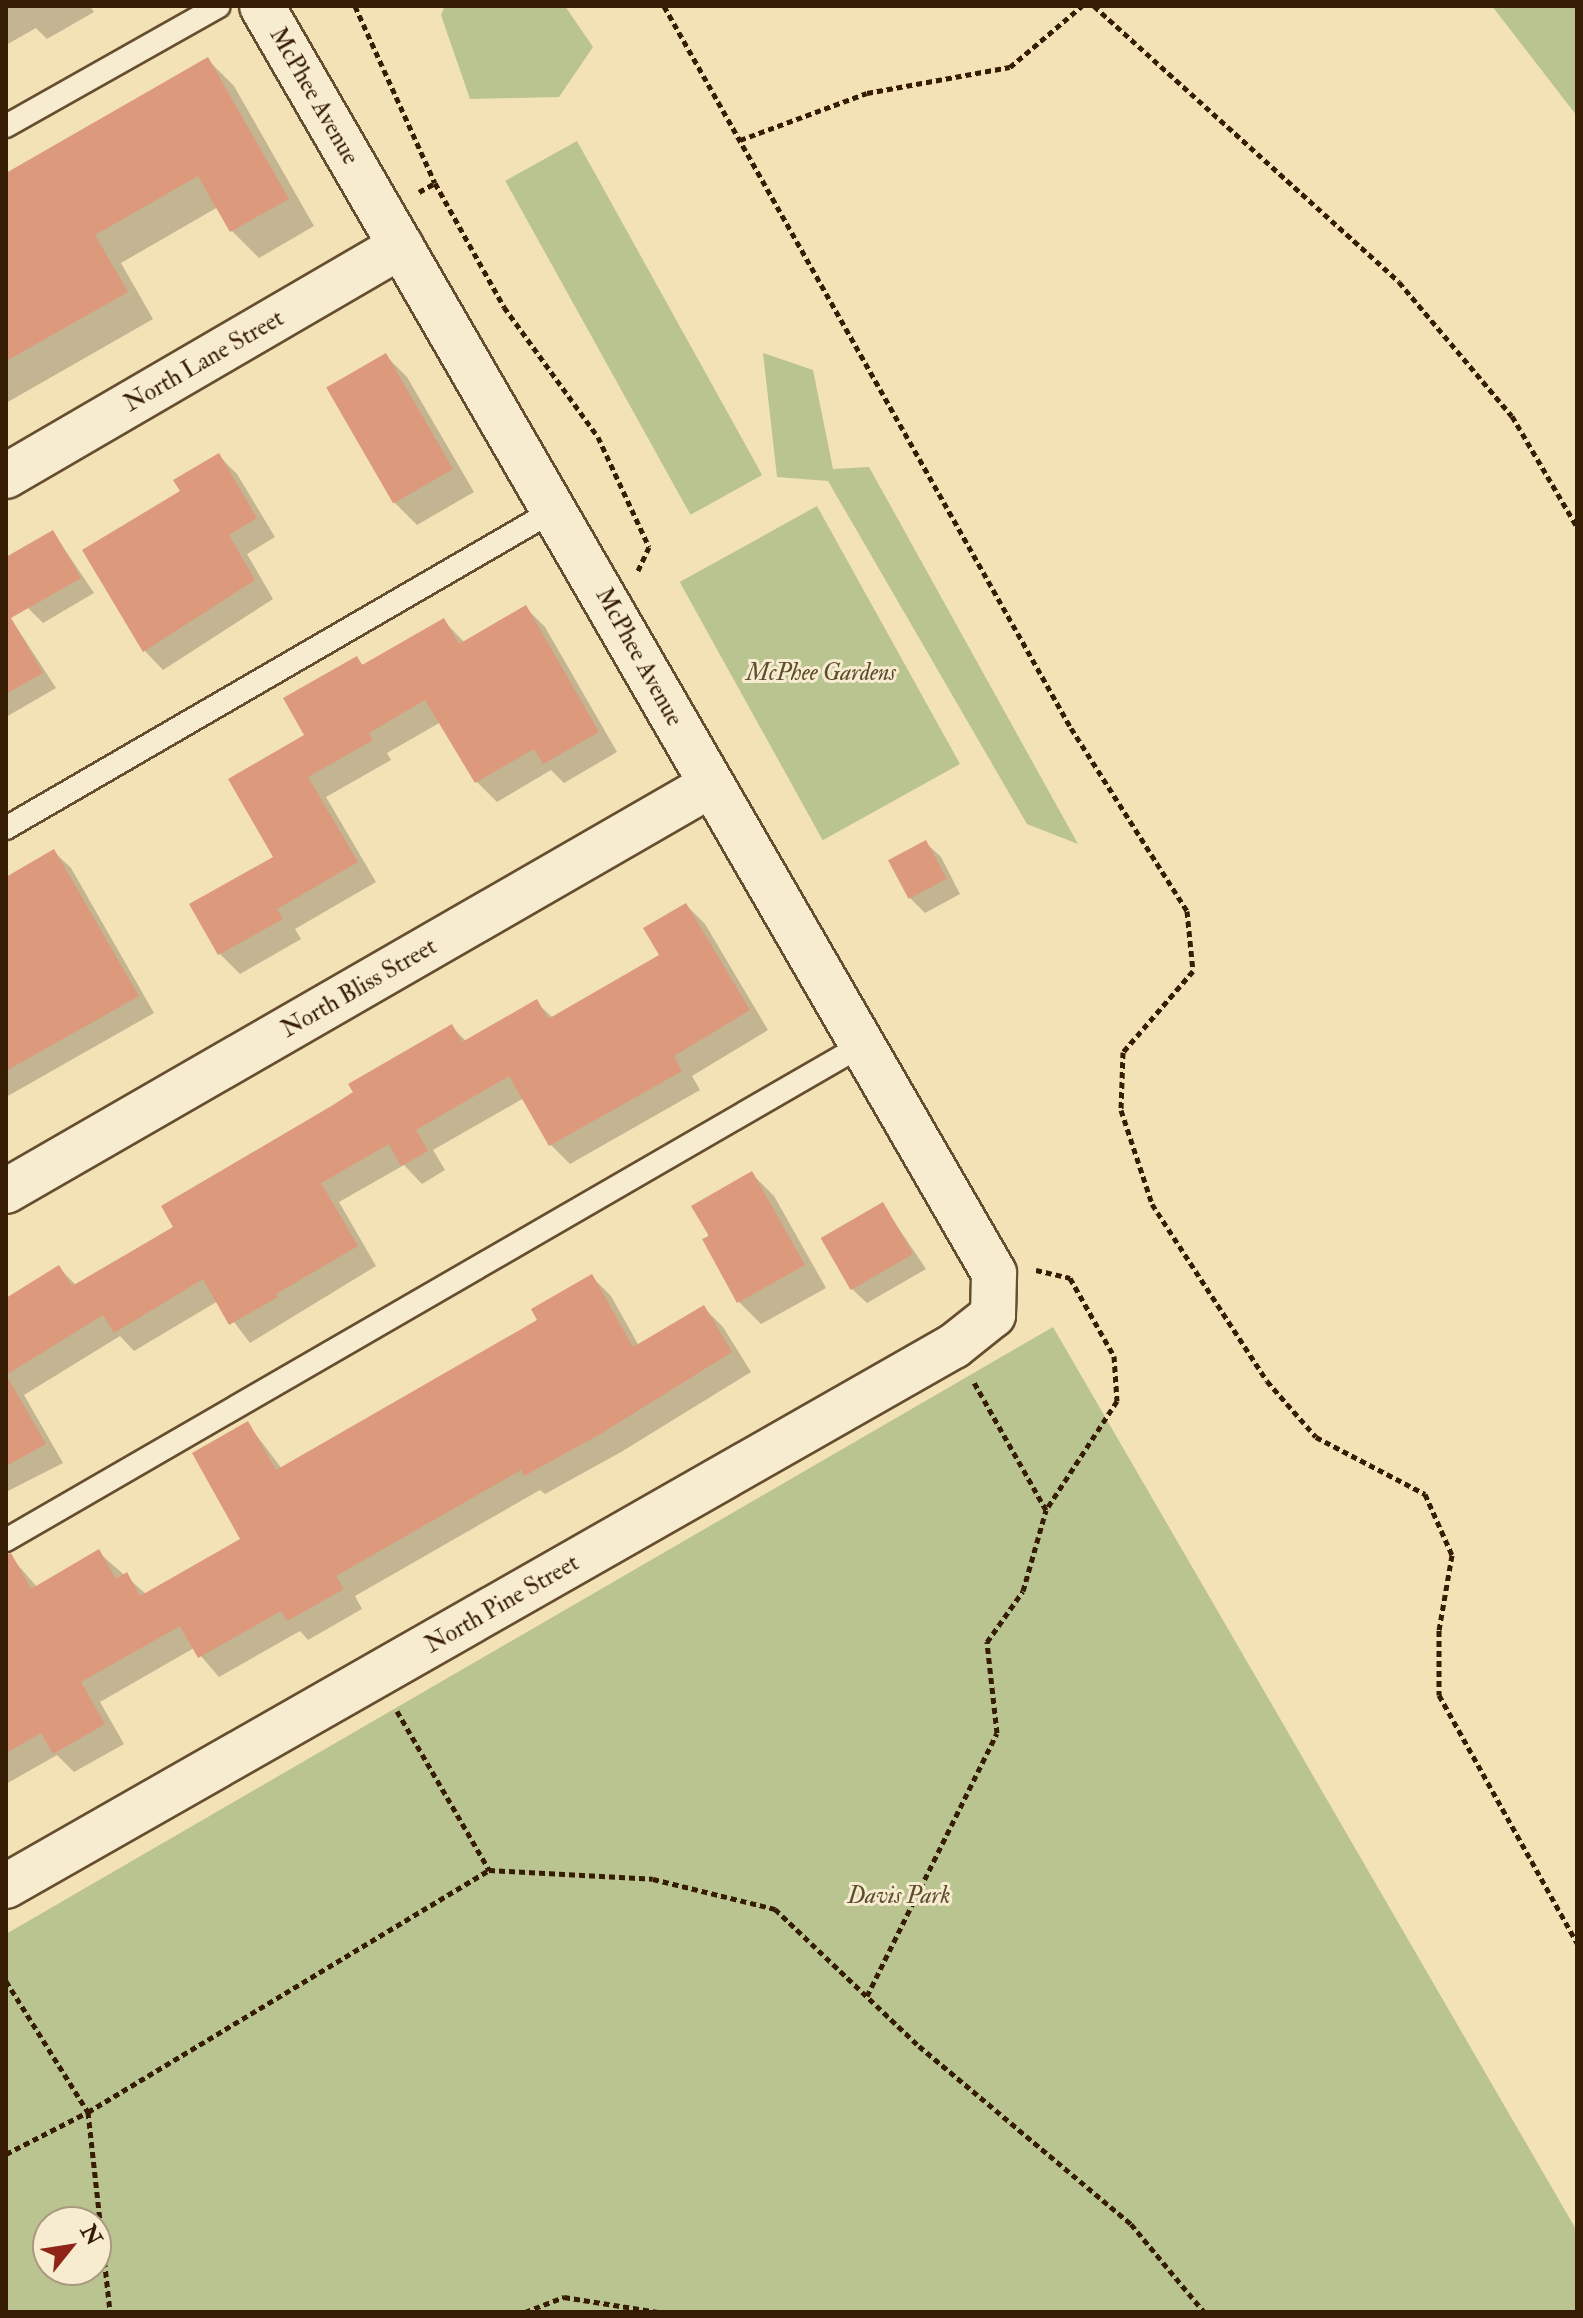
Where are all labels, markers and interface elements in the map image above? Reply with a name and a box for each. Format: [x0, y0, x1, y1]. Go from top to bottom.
street label: McPhee Avenue [263, 22, 365, 170]
street label: North Lane Street [119, 304, 289, 418]
street label: McPhee Avenue [589, 583, 689, 731]
park label: McPhee Gardens [746, 659, 896, 687]
street label: North Bliss Street [276, 932, 442, 1044]
street label: North Pine Street [420, 1548, 584, 1660]
park label: Davis Park [848, 1882, 950, 1910]
north arrow [32, 2206, 112, 2286]
text: N [74, 2219, 108, 2251]

